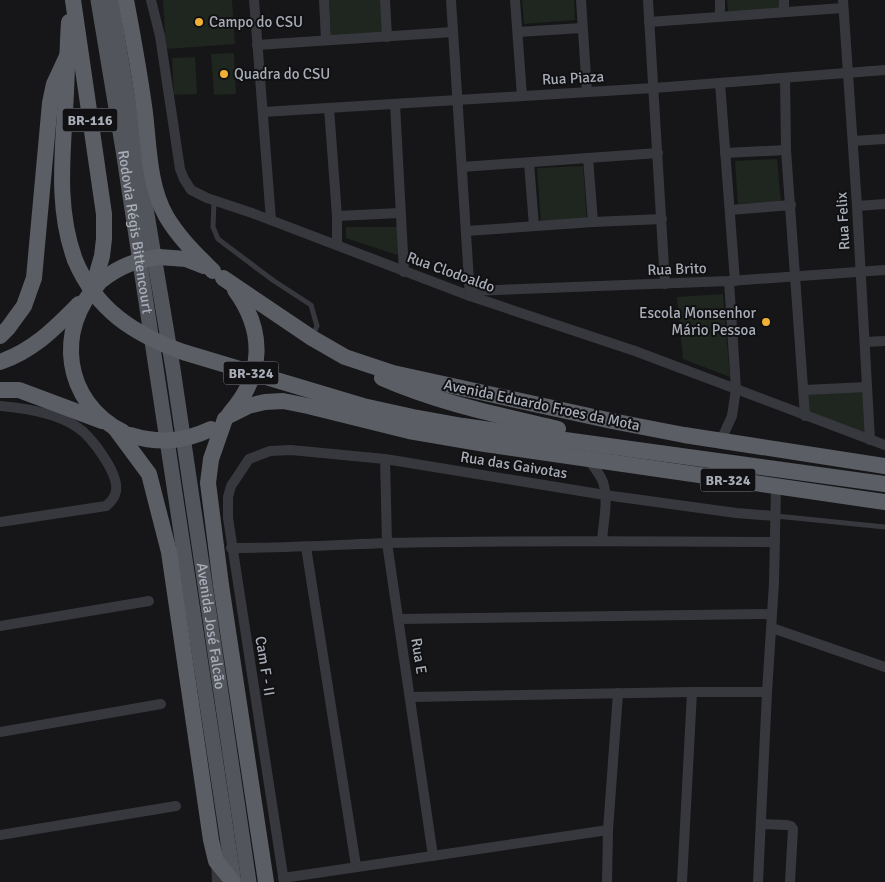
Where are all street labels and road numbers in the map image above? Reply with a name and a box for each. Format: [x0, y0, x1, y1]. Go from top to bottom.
street label: Rua Piaza [541, 67, 605, 89]
road number: BR-116 [62, 108, 118, 132]
street label: Rodovia Régis Bittencourt [114, 149, 157, 315]
street label: Rua Felix [832, 192, 854, 250]
street label: Rua Clodoaldo [405, 248, 498, 296]
street label: Rua Brito [647, 259, 707, 279]
road number: BR-324 [224, 362, 278, 384]
street label: Avenida Eduardo Froes da Mota [442, 375, 642, 435]
street label: Rua das Gaivotas [459, 448, 569, 482]
road number: BR-324 [700, 468, 756, 492]
street label: Avenida José Falcão [193, 561, 229, 691]
street label: Cam F - II [251, 635, 279, 697]
street label: Rua E [407, 637, 431, 675]

